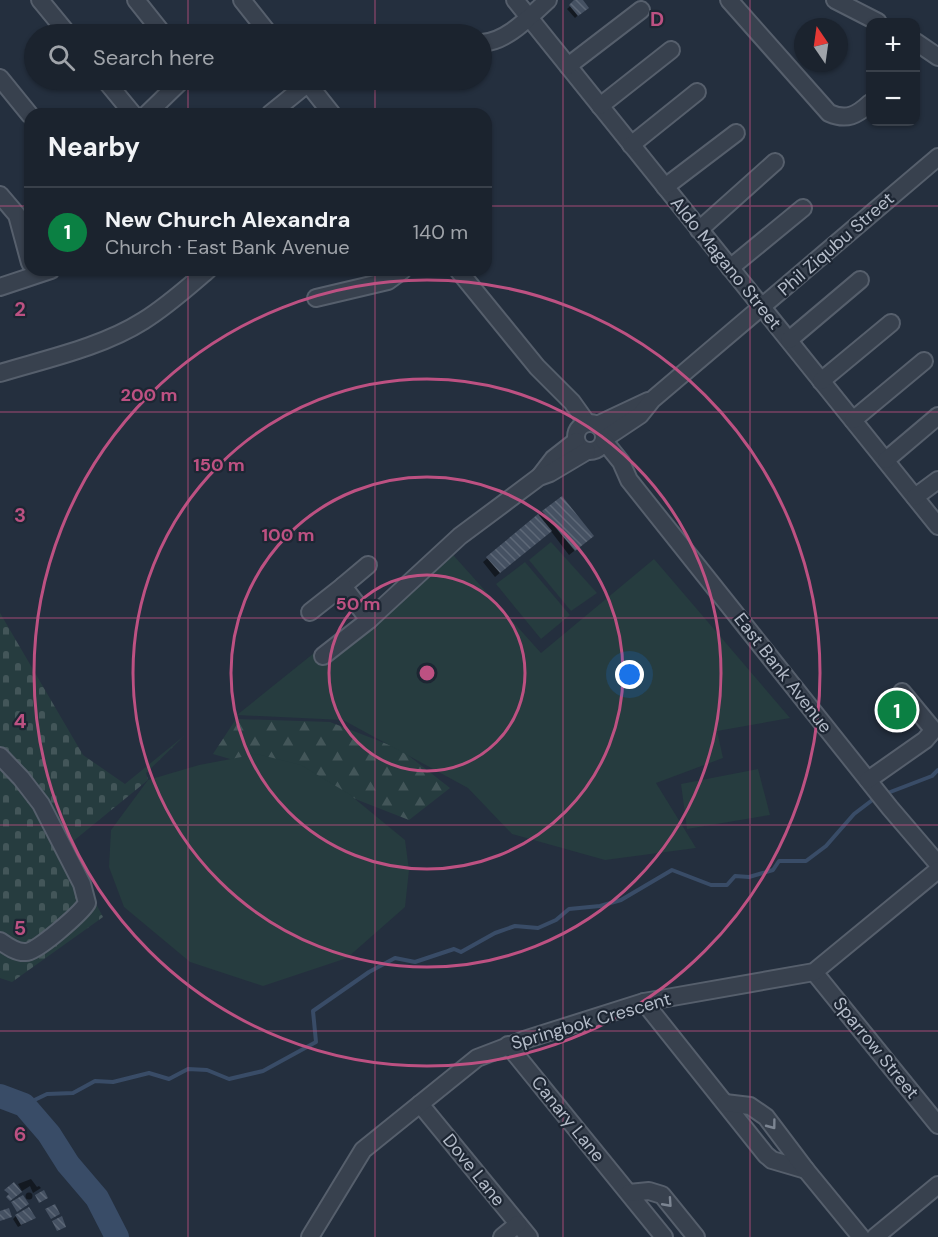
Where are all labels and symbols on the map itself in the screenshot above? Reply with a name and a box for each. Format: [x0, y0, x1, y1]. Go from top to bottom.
text: D [650, 6, 664, 32]
north arrow [794, 18, 848, 72]
street label: Phil Ziqubu Street [773, 187, 899, 301]
street label: Aldo Magano Street [665, 192, 787, 334]
text: 2 [14, 296, 26, 322]
text: 200 m [121, 383, 177, 407]
text: 150 m [193, 453, 245, 477]
text: 3 [14, 502, 26, 528]
text: 100 m [261, 523, 315, 547]
text: 50 m [335, 592, 381, 616]
street label: East Bank Avenue [728, 608, 838, 738]
your location [615, 660, 644, 689]
centre of rings [417, 663, 437, 683]
pin: 1 [878, 688, 916, 732]
text: 4 [14, 708, 27, 734]
text: 5 [14, 915, 26, 941]
street label: Springbok Crescent [508, 987, 674, 1055]
street label: Sparrow Street [828, 992, 924, 1104]
street label: Canary Lane [526, 1071, 610, 1167]
one-way arrow [765, 1119, 776, 1130]
text: 6 [14, 1121, 26, 1147]
street label: Dove Lane [437, 1129, 511, 1211]
one-way arrow [661, 1196, 672, 1206]

